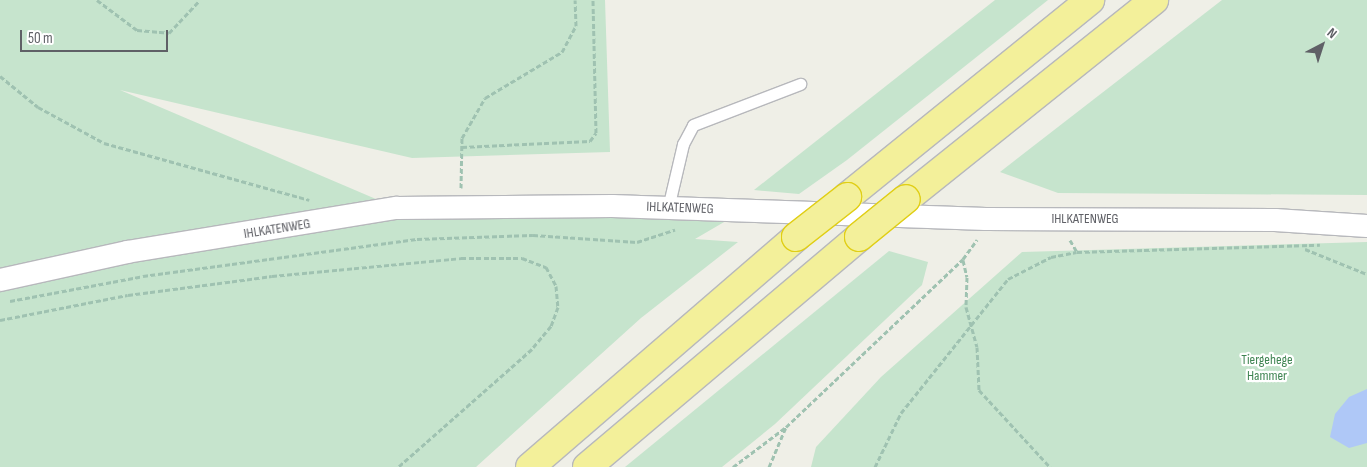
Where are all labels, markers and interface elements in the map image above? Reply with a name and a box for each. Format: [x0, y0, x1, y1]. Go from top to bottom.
scale bar [22, 20, 170, 52]
north arrow [1297, 20, 1347, 70]
text: N [1324, 24, 1340, 42]
text: 50 m [28, 29, 53, 48]
street label: IHLKATENWEG [646, 198, 714, 218]
street label: IHLKATENWEG [1051, 211, 1119, 227]
street label: IHLKATENWEG [242, 215, 312, 243]
park label: Tiergehege Hammer [1241, 352, 1293, 384]

